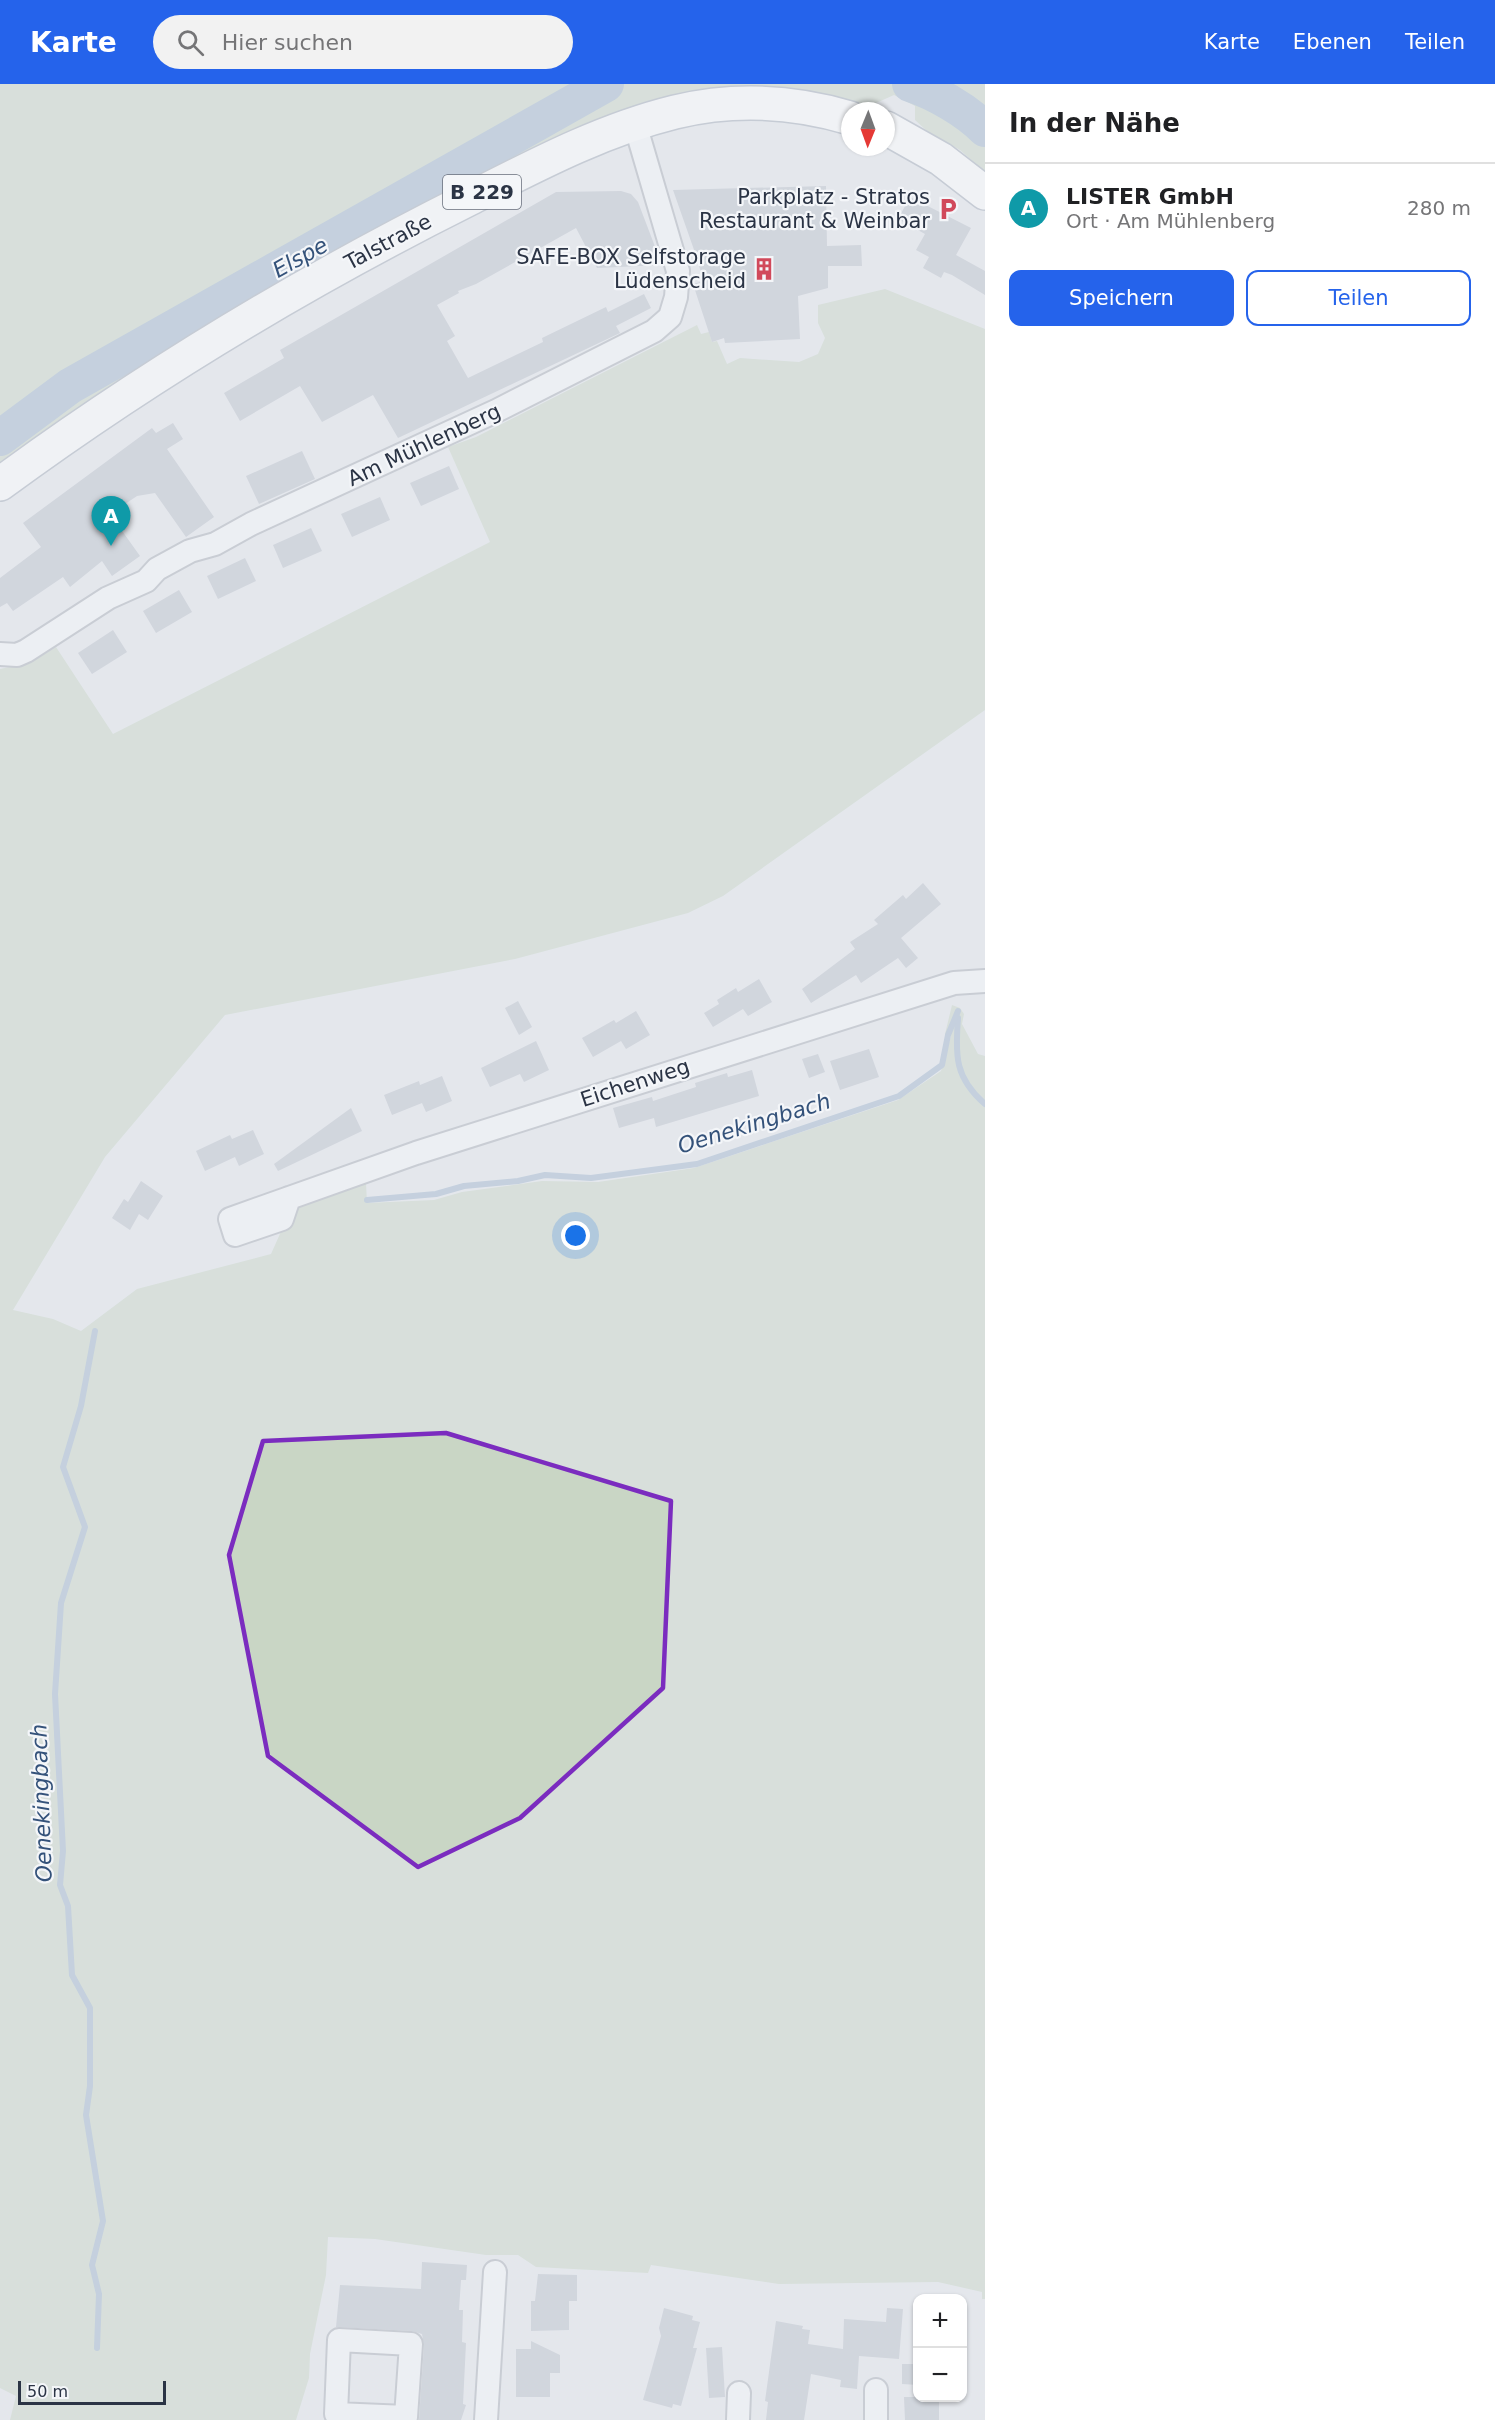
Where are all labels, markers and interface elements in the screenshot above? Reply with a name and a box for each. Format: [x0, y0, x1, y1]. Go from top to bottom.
search box [153, 15, 573, 69]
text: Karte [30, 26, 117, 59]
icon: search [174, 26, 207, 59]
text: Hier suchen [222, 30, 353, 55]
text: Karte [1204, 30, 1260, 54]
text: Ebenen [1293, 30, 1372, 54]
text: Teilen [1405, 30, 1465, 54]
north arrow [841, 102, 895, 156]
text: In der Nähe [1009, 108, 1180, 138]
road number: B 229 [443, 175, 521, 209]
text: LISTER GmbH [1066, 184, 1234, 209]
place label: Parkplatz - Stratos Restaurant & Weinbar [699, 185, 930, 233]
parking icon: Parkplatz - Stratos Restaurant & Weinbar [935, 196, 961, 222]
text: A [1021, 196, 1036, 220]
text: 280 m [1407, 196, 1471, 220]
street label: Talstraße [340, 209, 436, 275]
text: Ort · Am Mühlenberg [1066, 209, 1275, 233]
water label: Elspe [268, 232, 332, 283]
place label: SAFE-BOX Selfstorage Lüdenscheid [516, 245, 746, 293]
building icon: SAFE-BOX Selfstorage Lüdenscheid [751, 256, 777, 282]
button: Speichern [1009, 270, 1234, 326]
button: Teilen [1246, 270, 1471, 326]
street label: Am Mühlenberg [344, 399, 504, 491]
pin: A [92, 496, 130, 546]
street label: Eichenweg [577, 1054, 693, 1112]
water label: Oenekingbach [675, 1088, 834, 1159]
your location [561, 1221, 590, 1250]
water label: Oenekingbach [26, 1723, 57, 1883]
map controls [913, 2294, 967, 2402]
button: + [913, 2294, 967, 2348]
button: − [913, 2348, 967, 2402]
scale bar [18, 2378, 166, 2406]
text: 50 m [27, 2382, 68, 2401]

